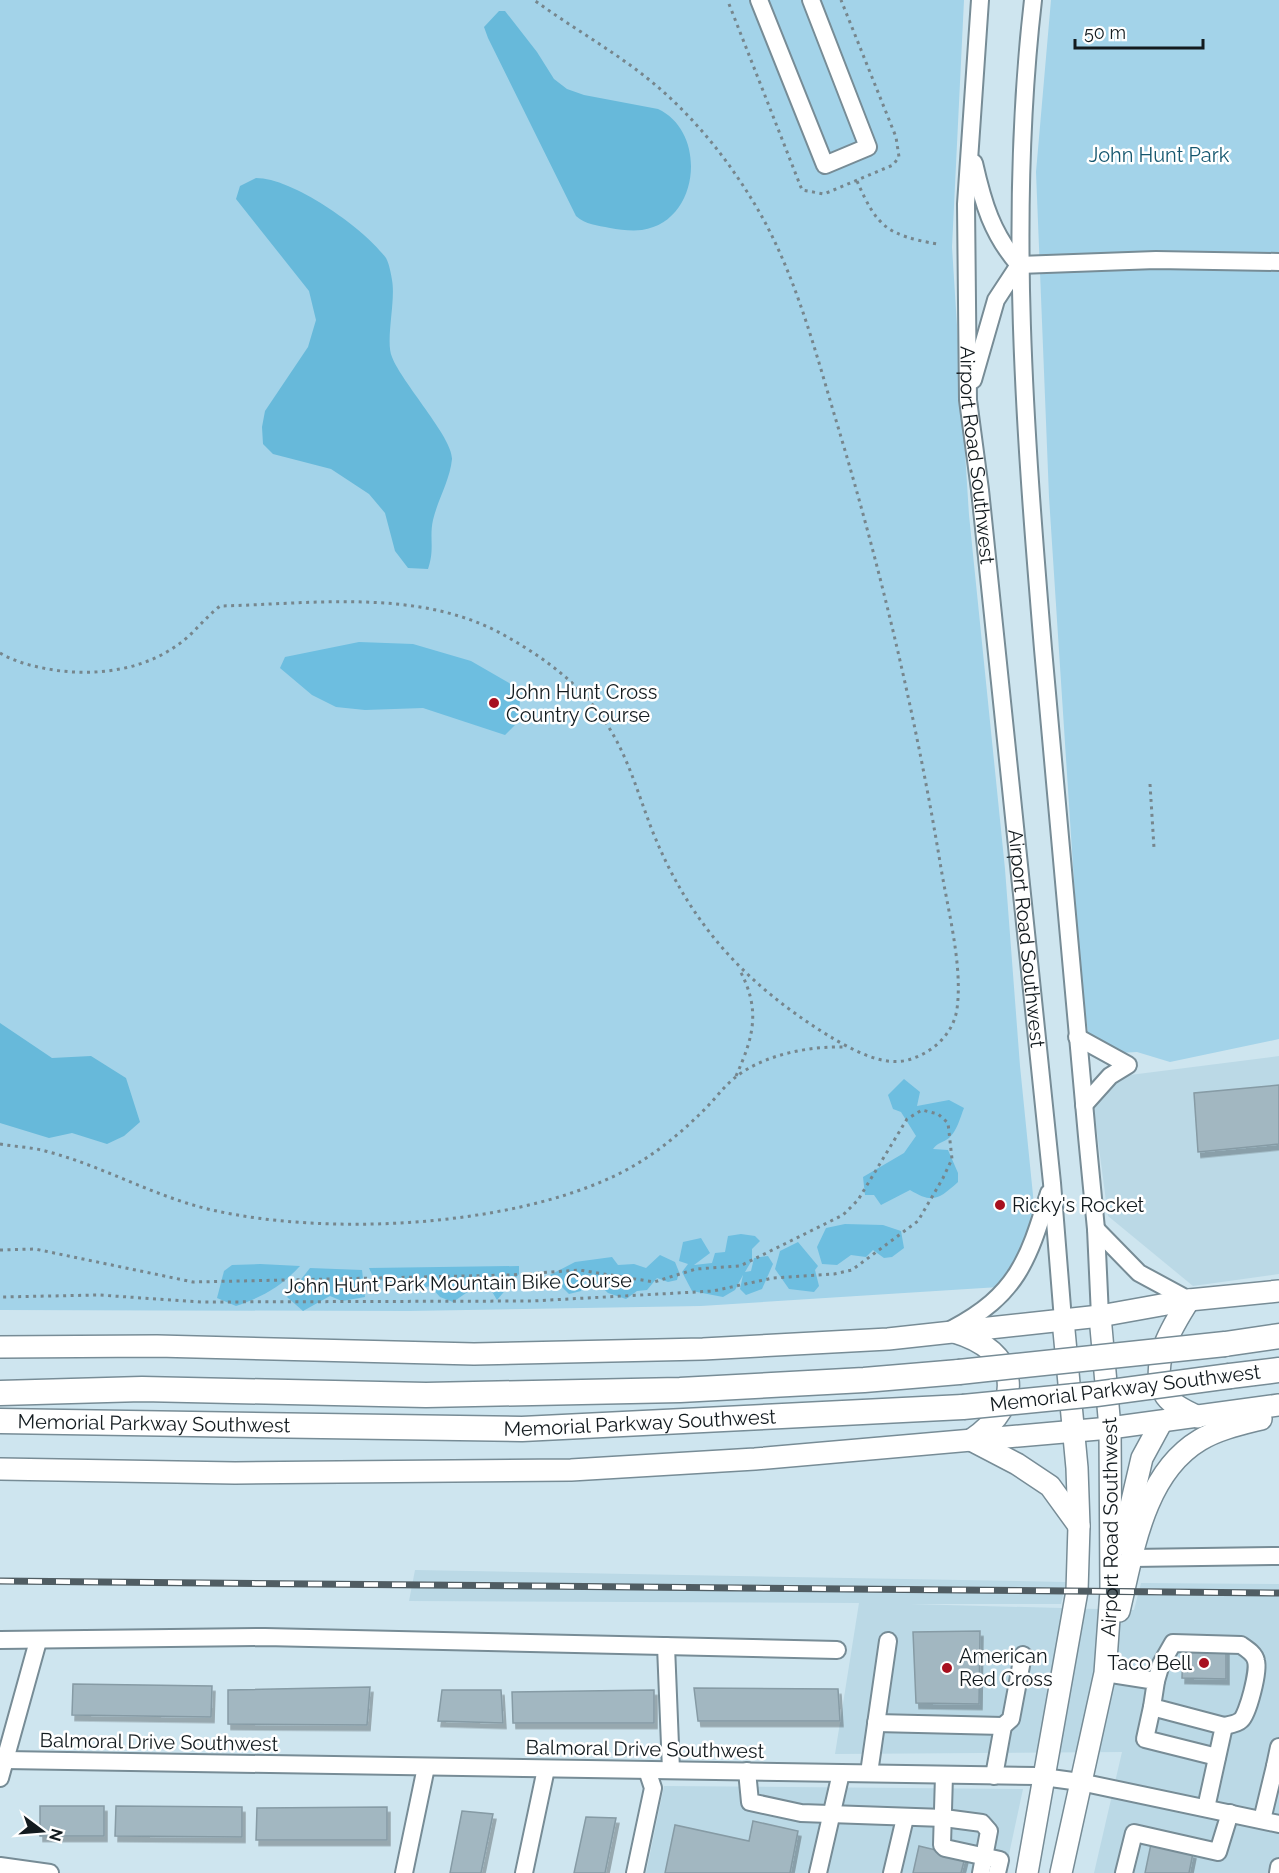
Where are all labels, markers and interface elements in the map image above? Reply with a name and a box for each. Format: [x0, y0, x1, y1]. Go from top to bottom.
scale bar [1075, 12, 1202, 50]
text: 50 m [1084, 22, 1126, 43]
park label: John Hunt Park [1089, 143, 1230, 167]
street label: Airport Road Southwest [955, 346, 1000, 565]
place label: John Hunt Cross Country Course [506, 680, 657, 727]
marker: John Hunt Cross Country Course [487, 696, 501, 710]
street label: Airport Road Southwest [1003, 828, 1050, 1049]
place label: Ricky's Rocket [1012, 1193, 1145, 1217]
marker: Ricky's Rocket [993, 1198, 1007, 1212]
street label: John Hunt Park Mountain Bike Course [284, 1268, 632, 1298]
street label: Memorial Parkway Southwest [988, 1359, 1262, 1417]
street label: Memorial Parkway Southwest [503, 1404, 777, 1441]
street label: Memorial Parkway Southwest [17, 1409, 291, 1437]
street label: Airport Road Southwest [1096, 1416, 1123, 1637]
place label: American Red Cross [959, 1644, 1053, 1691]
place label: Taco Bell [1107, 1651, 1193, 1675]
marker: Taco Bell [1197, 1656, 1211, 1670]
marker: American Red Cross [940, 1661, 954, 1675]
street label: Balmoral Drive Southwest [40, 1728, 279, 1756]
street label: Balmoral Drive Southwest [526, 1735, 765, 1763]
north arrow [12, 1801, 72, 1861]
text: N [45, 1827, 67, 1843]

